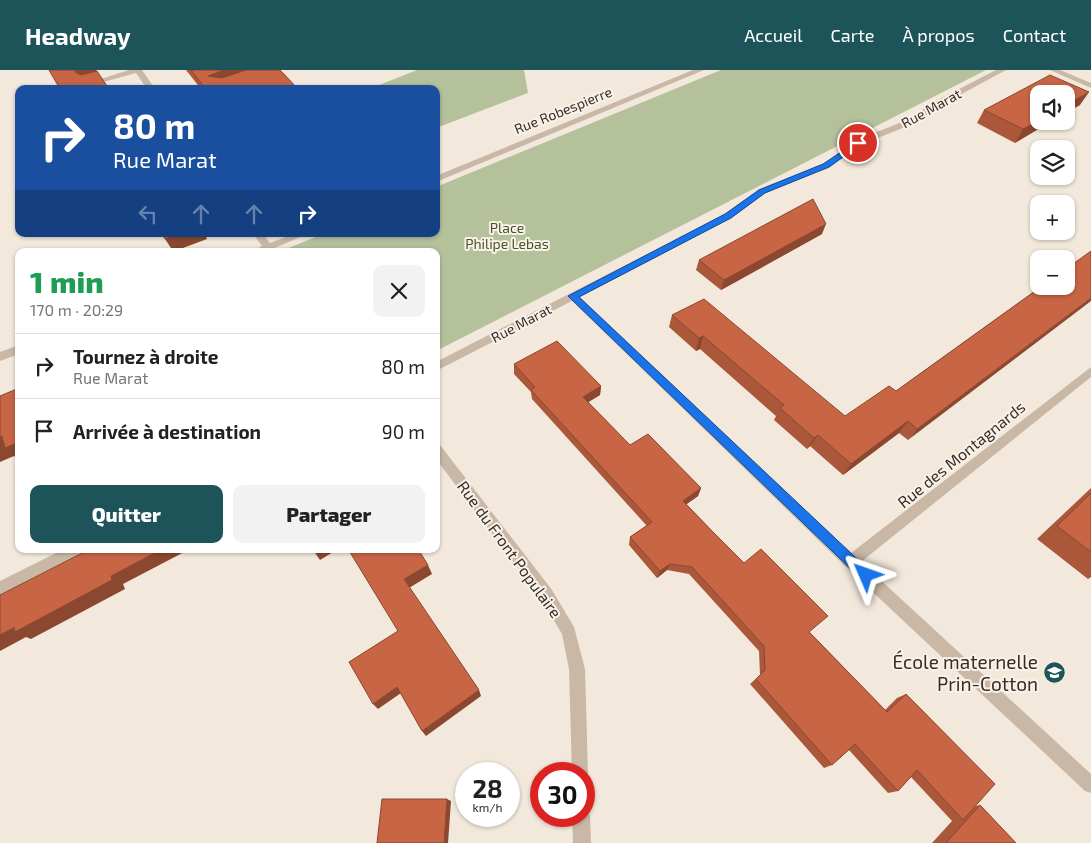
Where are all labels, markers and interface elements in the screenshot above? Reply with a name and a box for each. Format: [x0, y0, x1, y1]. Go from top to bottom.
text: Headway [25, 21, 131, 50]
text: Accueil [744, 24, 803, 46]
text: Carte [831, 24, 874, 46]
text: À propos [902, 24, 975, 46]
text: Contact [1003, 24, 1066, 46]
street label: Rue Robespierre [512, 83, 614, 137]
street label: Rue Marat [898, 85, 964, 131]
map controls [1030, 85, 1075, 295]
button: sound [1030, 85, 1075, 130]
text: 80 m [113, 104, 195, 146]
icon: right [30, 105, 95, 170]
pin [837, 122, 879, 164]
icon: arrive [844, 129, 872, 157]
button: layers [1030, 140, 1075, 185]
text: Rue Marat [113, 146, 217, 172]
button: + [1030, 195, 1075, 240]
icon: left [134, 200, 162, 228]
icon: ahead [187, 200, 215, 228]
icon: ahead [240, 200, 268, 228]
icon: right [293, 200, 321, 228]
park label: Place Philipe Lebas [465, 219, 549, 252]
button: − [1030, 250, 1075, 295]
text: 1 min [30, 263, 104, 299]
button: close [373, 265, 425, 317]
text: 170 m · 20:29 [30, 300, 123, 319]
street label: Rue Marat [488, 300, 554, 346]
text: Tournez à droite [73, 345, 219, 368]
icon: right [30, 352, 58, 380]
text: 80 m [381, 355, 425, 378]
text: Rue Marat [73, 368, 148, 387]
street label: Rue des Montagnards [893, 397, 1029, 511]
icon: arrive [30, 417, 58, 445]
text: Arrivée à destination [73, 420, 261, 443]
text: 90 m [382, 420, 425, 443]
street label: Rue du Front Populaire [454, 477, 566, 621]
button: Quitter [30, 485, 223, 543]
button: Partager [233, 485, 425, 543]
position arrow [839, 548, 891, 600]
place label: École maternelle Prin-Cotton [892, 650, 1038, 695]
school or university icon: École maternelle Prin-Cotton [1042, 660, 1066, 684]
speed limit sign: 30 [530, 762, 595, 827]
text: 28 [472, 773, 503, 803]
text: km/h [473, 800, 502, 814]

